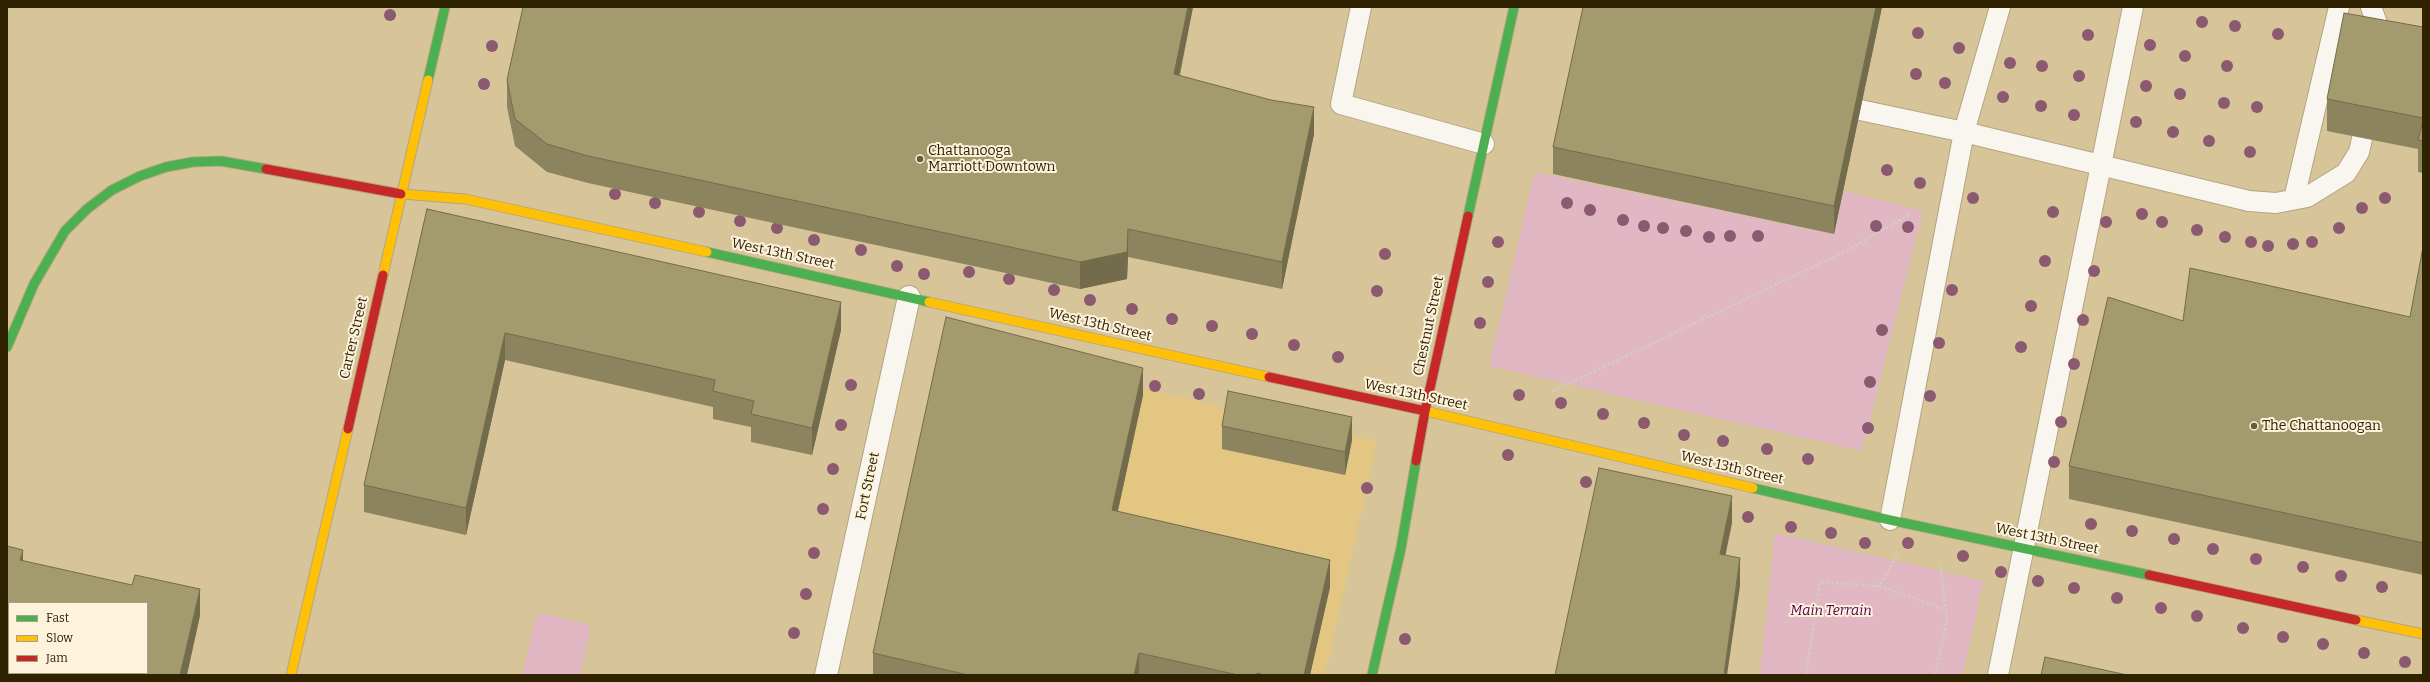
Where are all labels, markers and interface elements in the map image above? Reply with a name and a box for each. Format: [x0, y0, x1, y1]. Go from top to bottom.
place label: Chattanooga Marriott Downtown [928, 143, 1055, 176]
marker: Chattanooga Marriott Downtown [915, 154, 925, 164]
street label: West 13th Street [730, 235, 836, 273]
street label: Chestnut Street [1410, 275, 1448, 377]
street label: Carter Street [336, 295, 372, 381]
street label: West 13th Street [1047, 305, 1153, 345]
street label: West 13th Street [1363, 376, 1469, 414]
place label: The Chattanoogan [2262, 418, 2381, 434]
marker: The Chattanoogan [2249, 421, 2259, 431]
street label: West 13th Street [1679, 448, 1785, 488]
street label: Fort Street [853, 451, 883, 521]
street label: West 13th Street [1994, 520, 2100, 558]
legend [8, 602, 148, 674]
park label: Main Terrain [1790, 603, 1872, 619]
text: Fast [46, 611, 69, 625]
text: Slow [46, 631, 73, 645]
text: Jam [46, 651, 68, 665]

